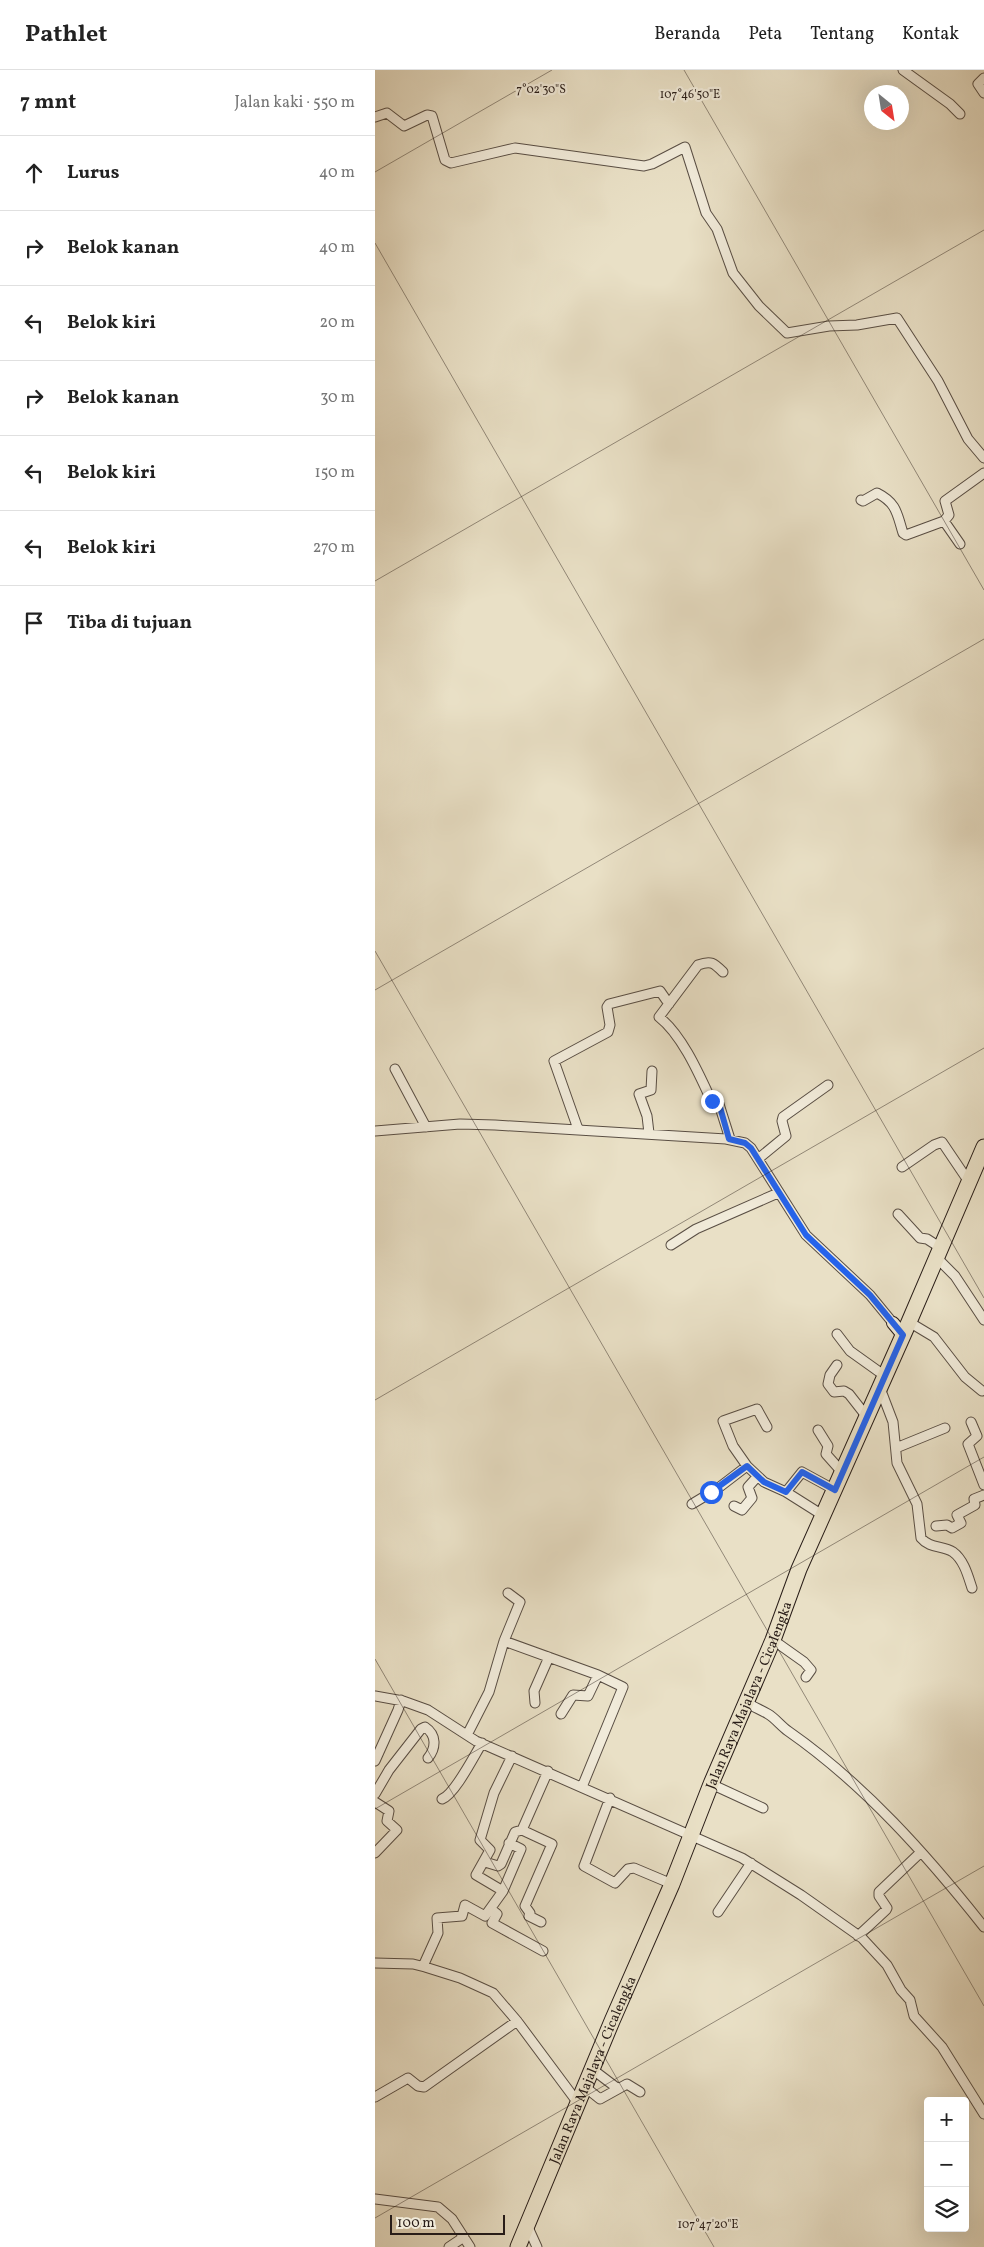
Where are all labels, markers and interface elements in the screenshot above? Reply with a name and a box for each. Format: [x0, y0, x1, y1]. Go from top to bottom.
text: Pathlet [25, 18, 107, 52]
text: Beranda [654, 22, 720, 47]
text: Peta [748, 22, 782, 47]
text: Tentang [810, 22, 874, 47]
text: Kontak [902, 22, 959, 47]
text: 7°02'30"S [516, 82, 566, 98]
north arrow [864, 85, 909, 130]
text: 107°46'50"E [660, 87, 720, 103]
text: 7 mnt [20, 88, 76, 117]
text: Jalan kaki · 550 m [234, 92, 355, 114]
icon: ahead [20, 159, 48, 187]
text: Lurus [67, 160, 119, 186]
text: 40 m [319, 162, 355, 184]
icon: right [20, 234, 48, 262]
text: Belok kanan [67, 235, 179, 261]
text: 40 m [319, 237, 355, 259]
icon: left [20, 309, 48, 337]
text: Belok kiri [67, 310, 156, 336]
text: 20 m [320, 312, 355, 334]
icon: right [20, 384, 48, 412]
text: Belok kanan [67, 385, 179, 411]
text: 30 m [320, 387, 355, 409]
icon: left [20, 459, 48, 487]
text: Belok kiri [67, 460, 156, 486]
text: 150 m [314, 462, 355, 484]
icon: left [20, 534, 48, 562]
text: Belok kiri [67, 535, 156, 561]
text: 270 m [313, 537, 355, 559]
icon: arrive [20, 609, 48, 637]
text: Tiba di tujuan [67, 610, 192, 636]
route end [701, 1090, 724, 1113]
route start [700, 1481, 723, 1504]
street label: Jalan Raya Majalaya - Cicalengka [702, 1599, 797, 1792]
street label: Jalan Raya Majalaya - Cicalengka [546, 1973, 641, 2167]
map controls [924, 2097, 969, 2232]
button: + [924, 2097, 969, 2142]
button: − [924, 2142, 969, 2187]
button: layers [924, 2187, 969, 2232]
scale bar [390, 2212, 505, 2235]
text: 100 m [397, 2214, 435, 2233]
text: 107°47'20"E [677, 2217, 739, 2233]

